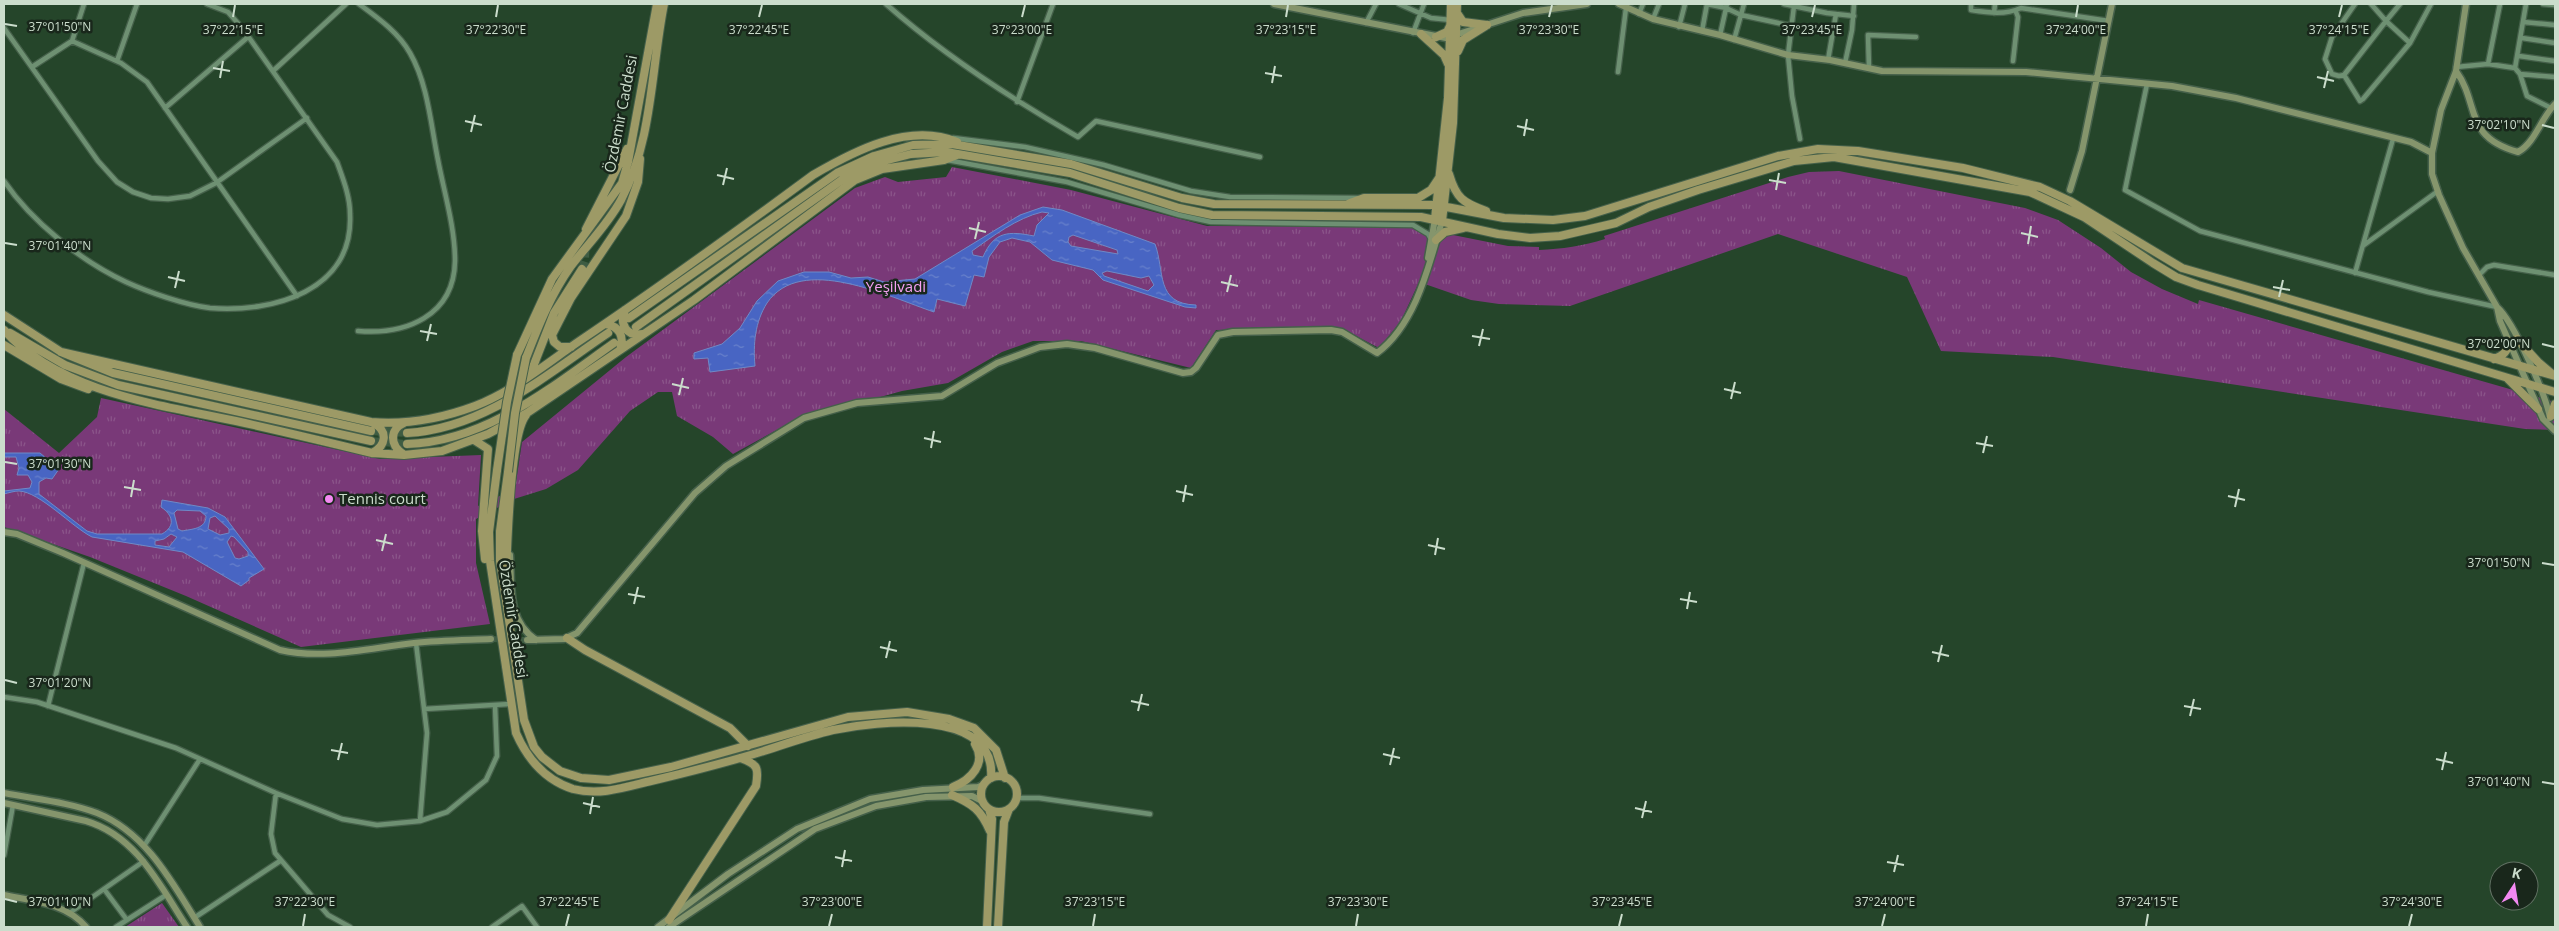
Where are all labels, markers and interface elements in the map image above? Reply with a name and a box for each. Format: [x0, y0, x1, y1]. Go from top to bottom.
text: 37°01'50"N [29, 18, 91, 35]
text: 37°22'15"E [203, 21, 263, 38]
text: 37°22'30"E [466, 21, 526, 38]
text: 37°22'45"E [729, 21, 789, 38]
text: 37°23'00"E [992, 21, 1052, 38]
text: 37°23'15"E [1256, 21, 1316, 38]
text: 37°23'30"E [1519, 21, 1579, 38]
text: 37°23'45"E [1782, 21, 1842, 38]
text: 37°24'00"E [2046, 21, 2106, 38]
text: 37°24'15"E [2309, 21, 2369, 38]
street label: Özdemir Caddesi [599, 53, 641, 174]
text: 37°02'10"N [2468, 116, 2530, 133]
text: 37°01'40"N [29, 237, 91, 254]
park label: Yeşilvadi [866, 276, 926, 296]
text: 37°02'00"N [2468, 335, 2530, 352]
text: 37°01'30"N [29, 455, 91, 472]
place label: Tennis court [339, 488, 426, 508]
marker: Tennis court [323, 493, 335, 505]
text: 37°01'50"N [2468, 554, 2530, 571]
street label: Özdemir Caddesi [495, 558, 533, 679]
text: 37°01'20"N [29, 674, 91, 691]
text: 37°01'40"N [2468, 773, 2530, 790]
north arrow [2489, 861, 2539, 911]
text: K [2510, 863, 2524, 883]
text: 37°01'10"N [29, 893, 91, 910]
text: 37°22'30"E [275, 893, 335, 910]
text: 37°22'45"E [539, 893, 599, 910]
text: 37°23'00"E [802, 893, 862, 910]
text: 37°23'15"E [1065, 893, 1125, 910]
text: 37°23'30"E [1328, 893, 1388, 910]
text: 37°23'45"E [1592, 893, 1652, 910]
text: 37°24'00"E [1855, 893, 1915, 910]
text: 37°24'15"E [2118, 893, 2178, 910]
text: 37°24'30"E [2382, 893, 2442, 910]

